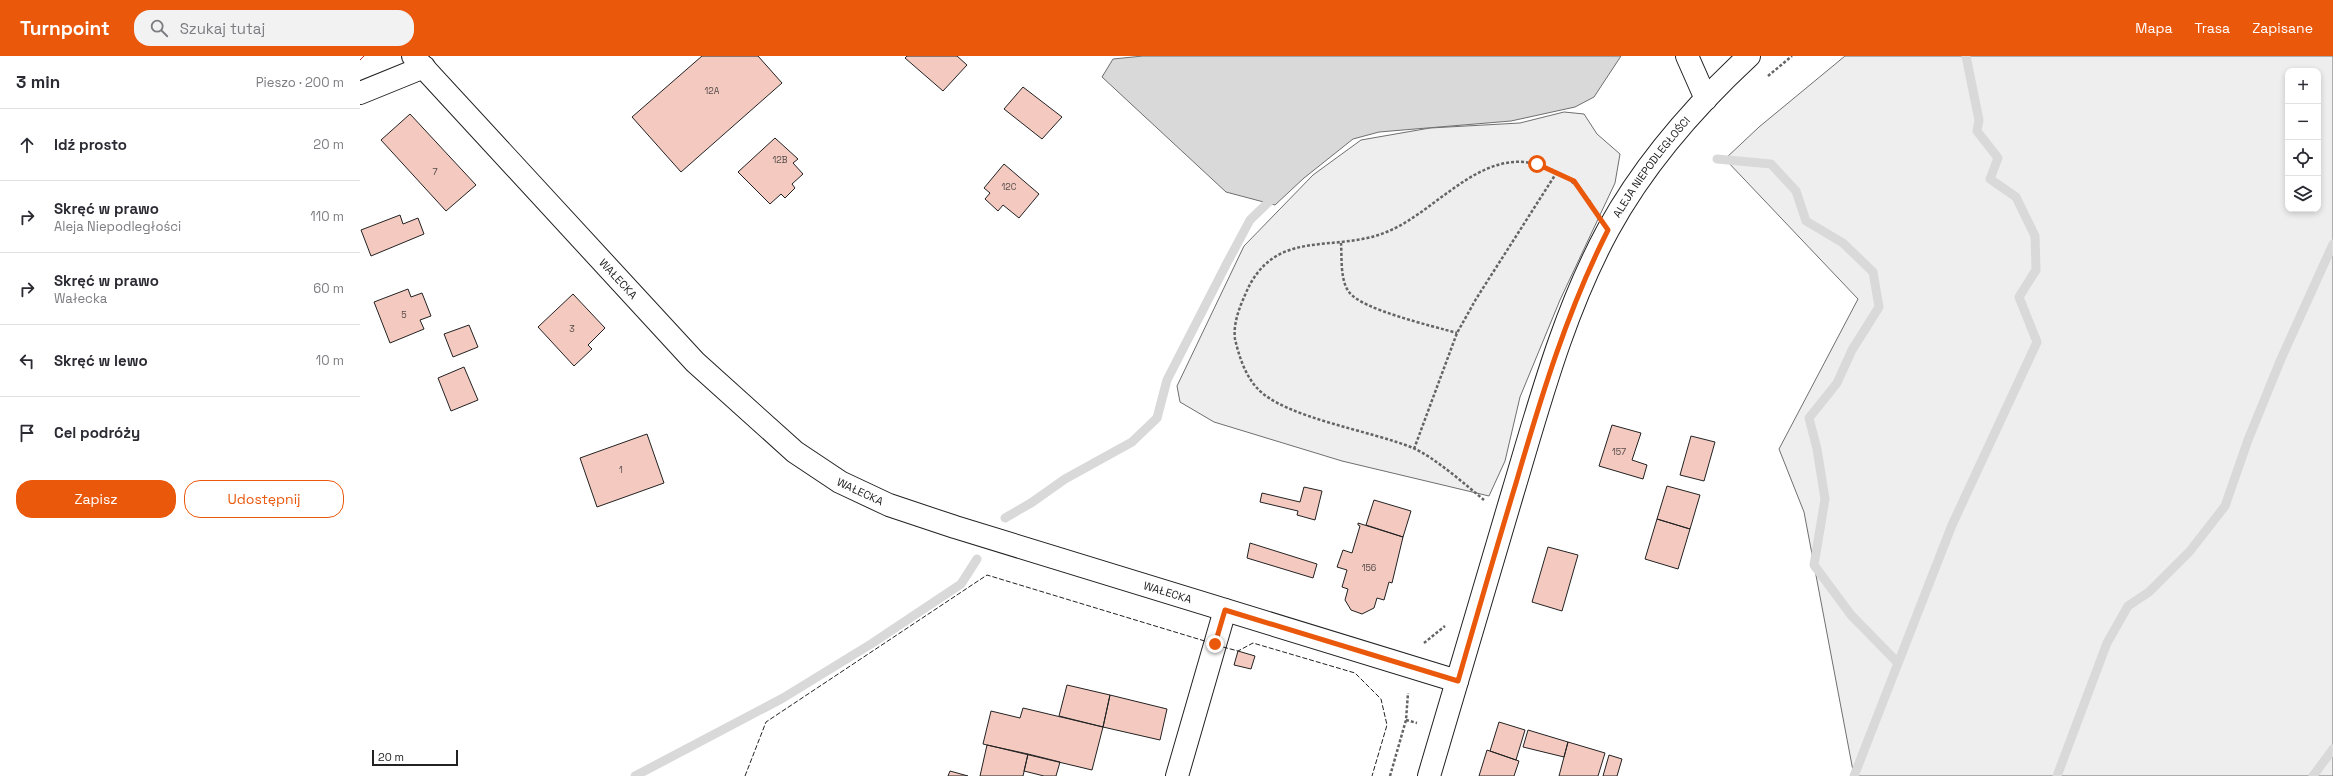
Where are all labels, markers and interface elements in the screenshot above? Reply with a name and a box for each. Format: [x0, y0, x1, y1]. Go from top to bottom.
search box [134, 10, 414, 46]
text: Turnpoint [20, 16, 110, 41]
icon: search [148, 17, 170, 39]
text: Szukaj tutaj [180, 19, 265, 38]
text: Mapa [2135, 19, 2173, 37]
text: Trasa [2195, 19, 2230, 37]
text: Zapisane [2252, 19, 2313, 37]
map controls [2285, 68, 2321, 212]
button: + [2285, 68, 2321, 104]
text: 3 min [16, 71, 60, 93]
text: Pieszo · 200 m [256, 74, 344, 91]
house number: 12A [705, 85, 720, 97]
button: − [2285, 104, 2321, 140]
street label: ALEJA NIEPODLEGŁOŚCI [1610, 114, 1693, 220]
icon: ahead [16, 134, 38, 156]
text: Idź prosto [54, 135, 127, 154]
text: 20 m [313, 136, 344, 153]
button: locate [2285, 140, 2321, 176]
house number: 12B [772, 154, 788, 166]
route start [1528, 155, 1546, 173]
house number: 7 [432, 166, 438, 178]
button: layers [2285, 176, 2321, 212]
house number: 12C [1002, 181, 1017, 193]
text: Skręć w prawo [54, 199, 159, 218]
icon: right [16, 206, 38, 228]
text: 110 m [310, 208, 344, 225]
text: Aleja Niepodległości [54, 218, 181, 235]
street label: WAŁECKA [596, 256, 640, 302]
text: Skręć w prawo [54, 271, 159, 290]
icon: right [16, 278, 38, 300]
text: 60 m [313, 280, 344, 297]
text: Wałecka [54, 290, 107, 307]
house number: 5 [401, 309, 407, 321]
house number: 3 [569, 323, 575, 335]
icon: left [16, 350, 38, 372]
text: Skręć w lewo [54, 351, 148, 370]
text: 10 m [316, 352, 344, 369]
icon: arrive [16, 422, 38, 444]
text: Cel podróży [54, 423, 140, 442]
house number: 157 [1612, 446, 1626, 458]
house number: 1 [619, 464, 623, 476]
street label: WAŁECKA [835, 475, 886, 508]
button: Zapisz [16, 480, 176, 518]
button: Udostępnij [184, 480, 344, 518]
house number: 156 [1362, 562, 1377, 574]
street label: WAŁECKA [1142, 578, 1194, 606]
route end [1206, 635, 1224, 653]
scale bar [372, 748, 458, 767]
text: 20 m [378, 750, 404, 764]

